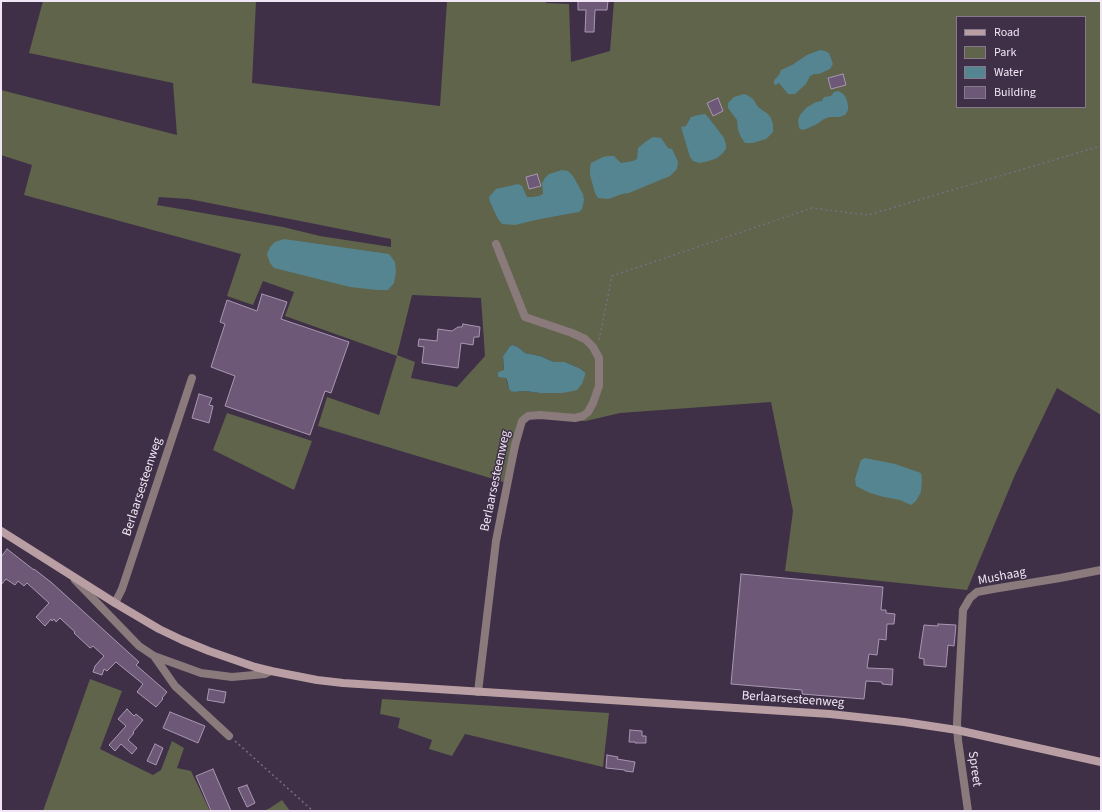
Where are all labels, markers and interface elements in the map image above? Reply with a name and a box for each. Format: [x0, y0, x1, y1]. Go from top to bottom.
legend [956, 16, 1086, 108]
text: Road [994, 24, 1020, 41]
text: Park [994, 44, 1016, 61]
text: Water [994, 64, 1023, 81]
text: Building [994, 84, 1036, 101]
street label: Berlaarsesteenweg [478, 429, 514, 533]
street label: Berlaarsesteenweg [120, 436, 166, 538]
street label: Mushaag [977, 565, 1027, 589]
street label: Berlaarsesteenweg [741, 689, 845, 711]
street label: Spreet [964, 750, 984, 788]

